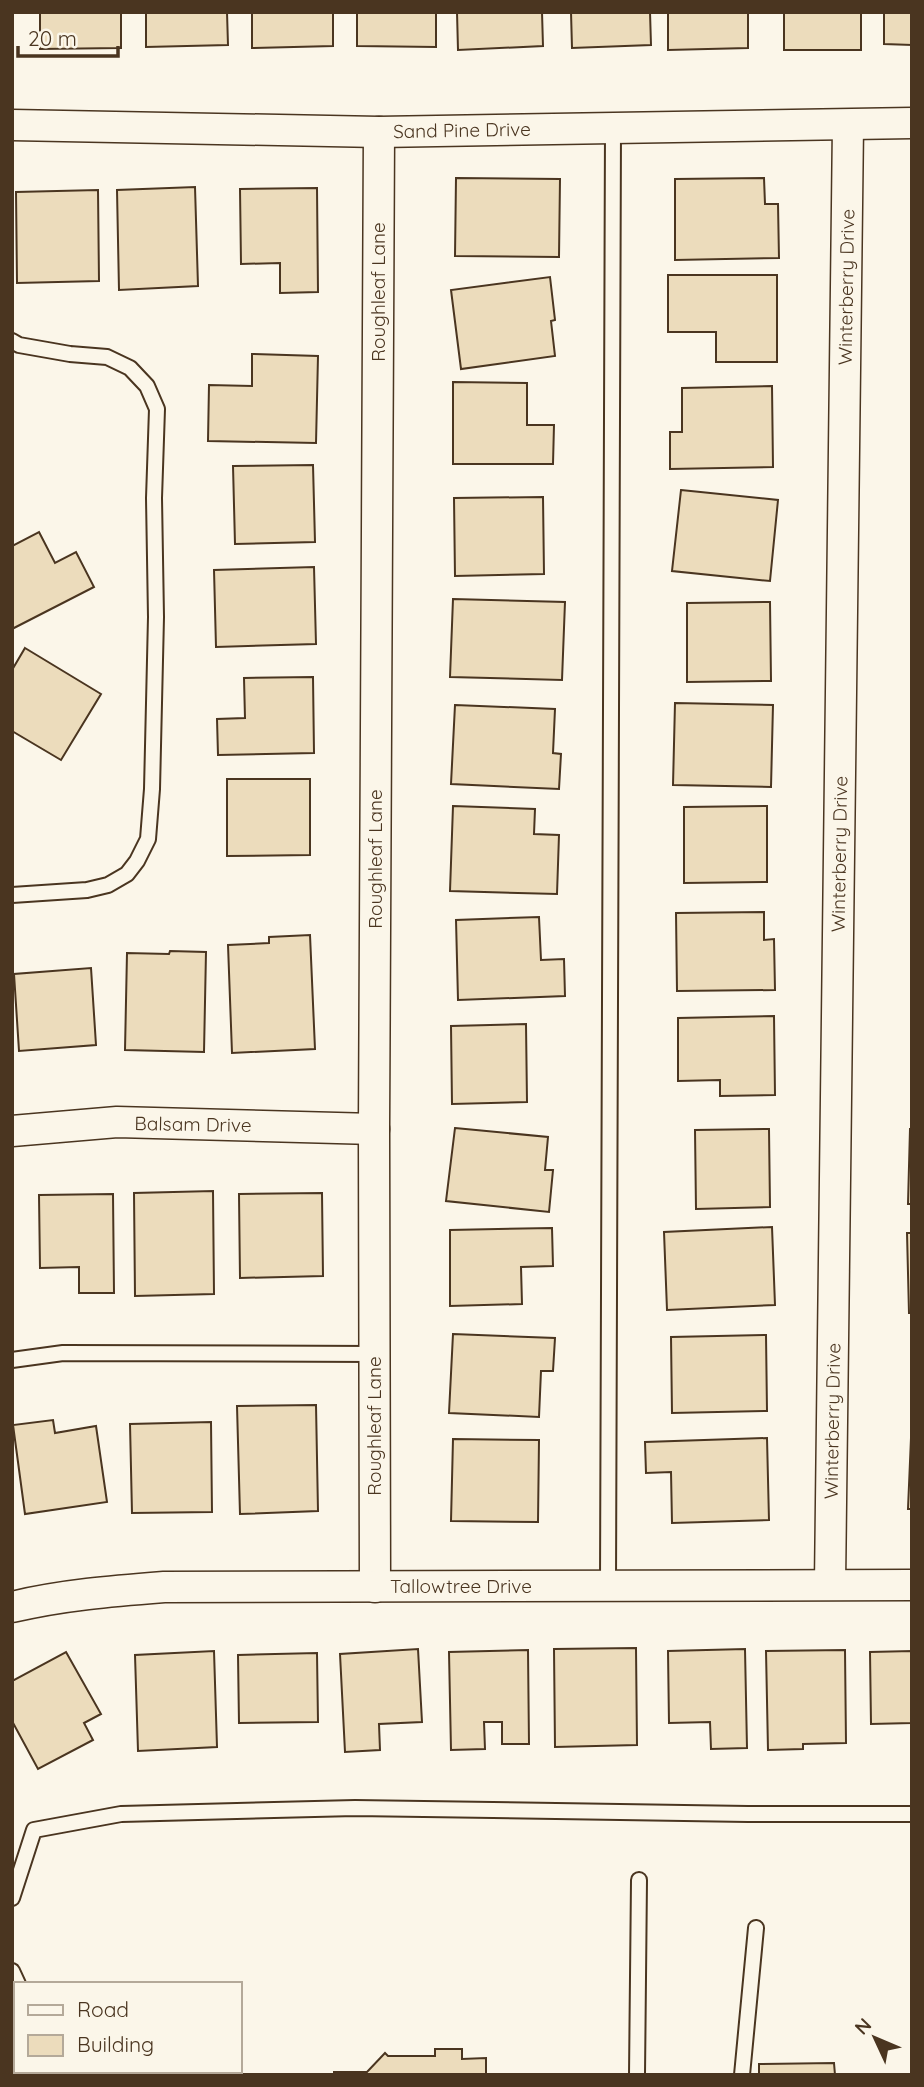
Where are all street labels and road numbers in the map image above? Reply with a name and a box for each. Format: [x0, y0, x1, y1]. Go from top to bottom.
street label: Sand Pine Drive [393, 117, 531, 143]
street label: Winterberry Drive [833, 209, 859, 365]
street label: Roughleaf Lane [366, 222, 390, 362]
street label: Winterberry Drive [826, 776, 852, 932]
street label: Roughleaf Lane [363, 789, 387, 929]
street label: Balsam Drive [134, 1111, 252, 1137]
street label: Winterberry Drive [819, 1343, 845, 1499]
street label: Roughleaf Lane [362, 1356, 386, 1496]
street label: Tallowtree Drive [390, 1574, 532, 1598]

